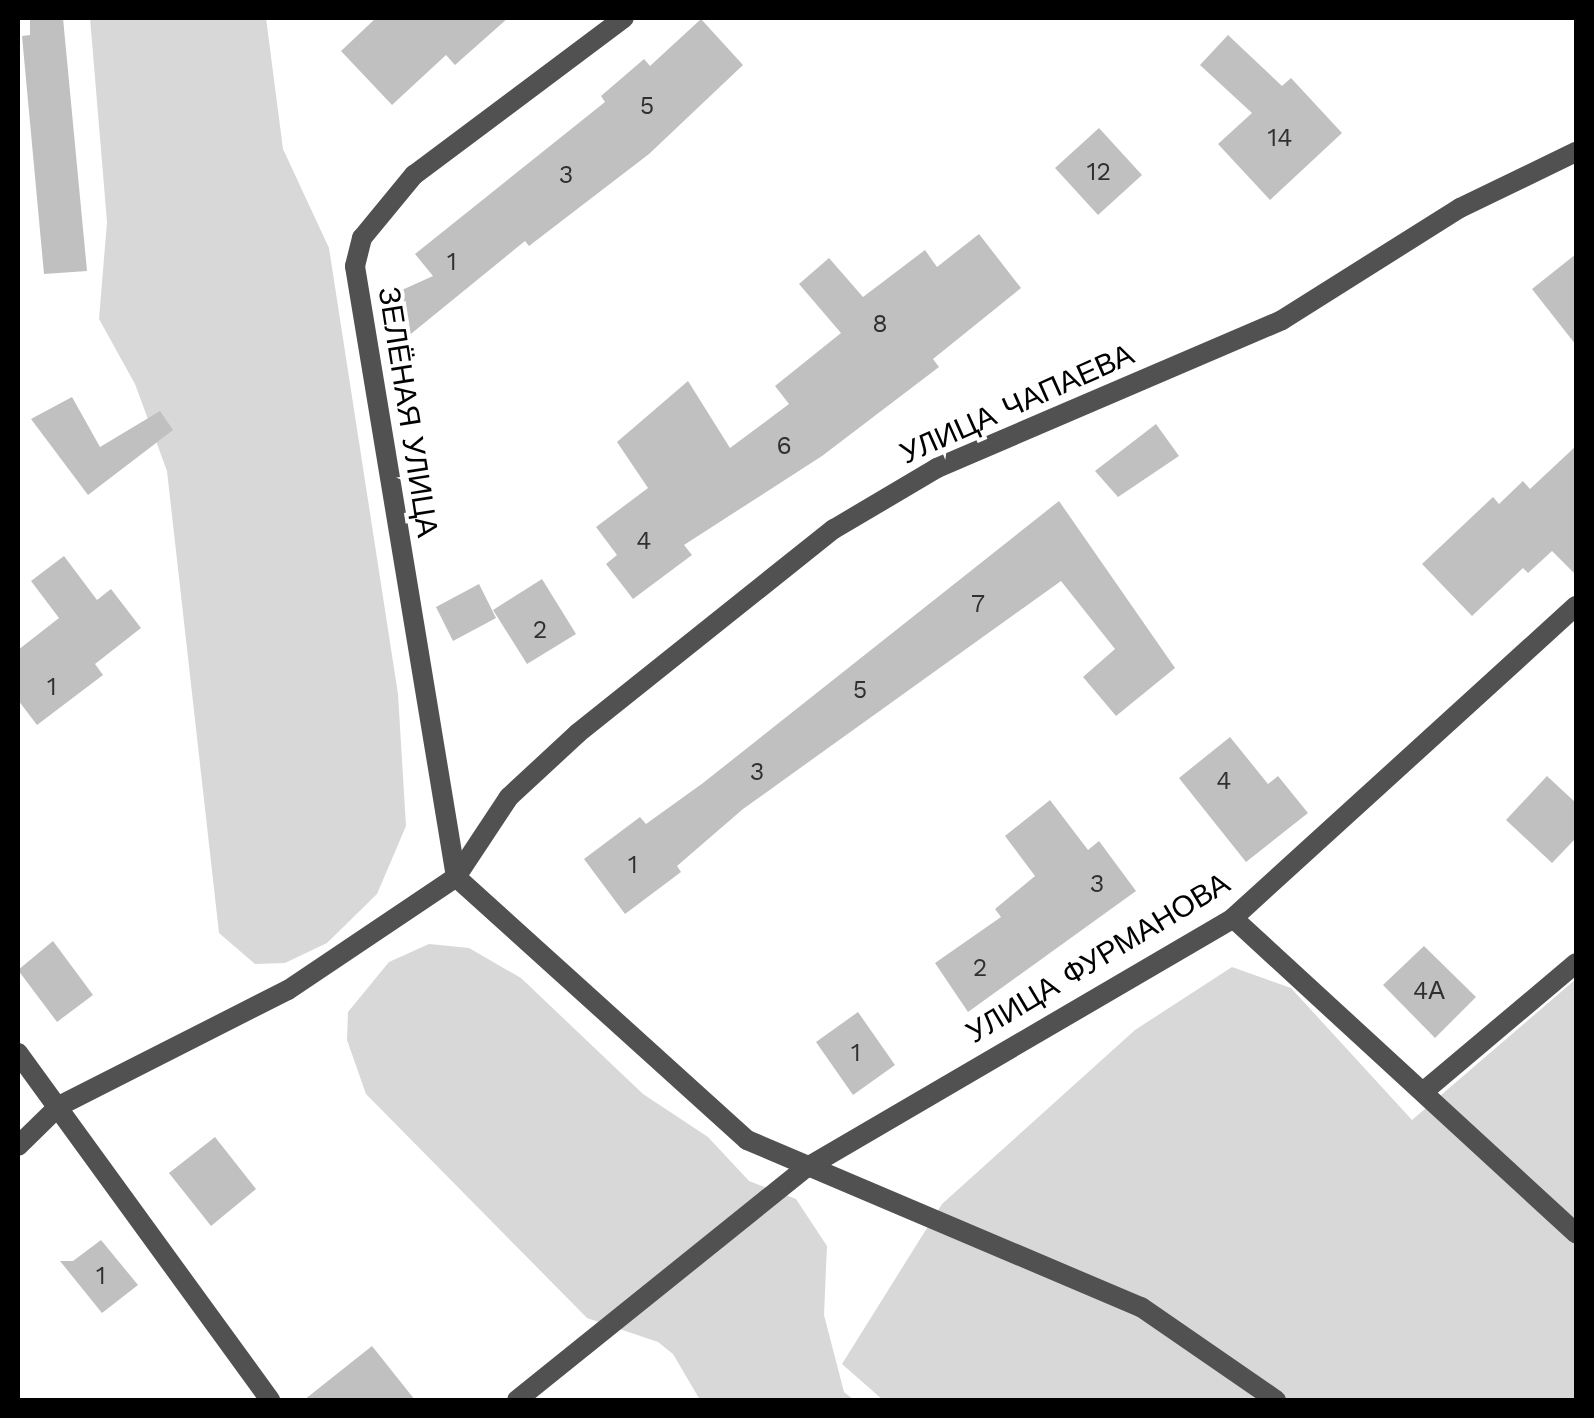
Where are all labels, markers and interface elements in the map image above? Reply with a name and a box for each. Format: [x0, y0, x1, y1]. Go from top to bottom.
house number: 5 [640, 91, 654, 121]
house number: 14 [1267, 123, 1293, 153]
house number: 12 [1087, 157, 1111, 187]
house number: 3 [559, 160, 573, 190]
house number: 1 [447, 247, 457, 277]
street label: ЗЕЛЁНАЯ УЛИЦА [370, 284, 446, 540]
house number: 8 [872, 309, 888, 339]
street label: УЛИЦА ЧАПАЕВА [895, 336, 1139, 472]
house number: 6 [776, 431, 792, 461]
house number: 4 [636, 526, 652, 556]
house number: 7 [971, 589, 985, 619]
house number: 2 [533, 615, 547, 645]
house number: 1 [47, 672, 57, 702]
house number: 5 [853, 675, 867, 705]
house number: 3 [750, 757, 764, 787]
house number: 4 [1216, 766, 1232, 796]
house number: 1 [628, 850, 638, 880]
street label: УЛИЦА ФУРМАНОВА [960, 865, 1236, 1051]
house number: 3 [1090, 869, 1104, 899]
house number: 2 [973, 953, 987, 983]
house number: 4А [1413, 976, 1445, 1006]
house number: 1 [851, 1038, 861, 1068]
house number: 1 [96, 1261, 106, 1291]

